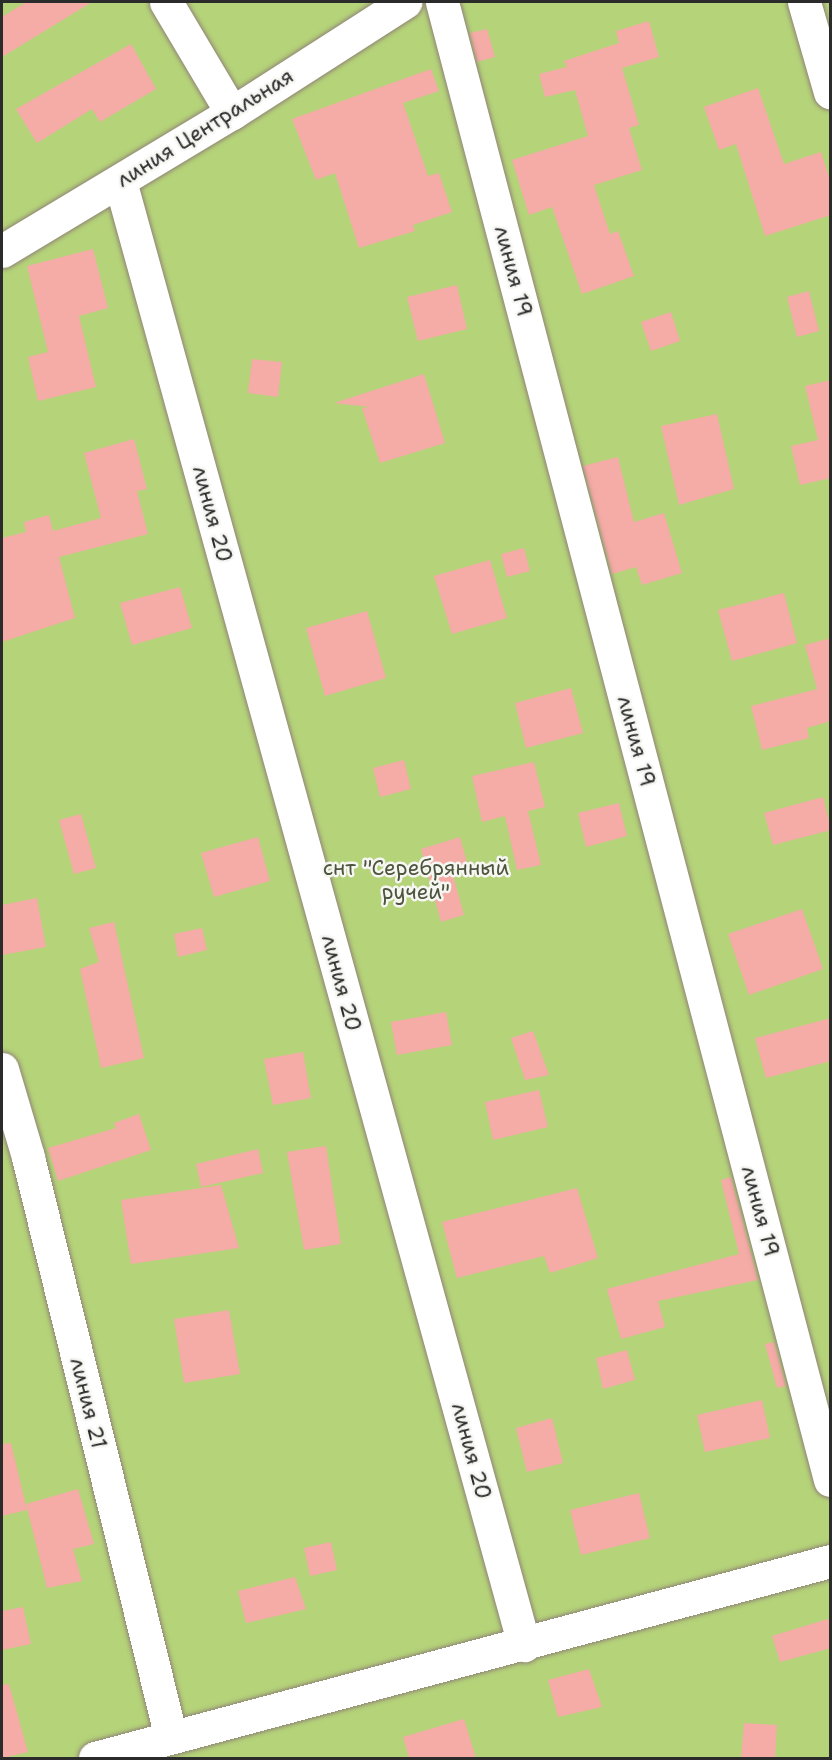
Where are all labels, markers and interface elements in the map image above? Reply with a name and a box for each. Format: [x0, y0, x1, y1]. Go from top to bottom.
street label: линия Центральная [112, 63, 298, 193]
street label: линия 19 [489, 223, 537, 319]
street label: линия 20 [187, 463, 237, 565]
street label: линия 19 [612, 693, 660, 789]
park label: снт "Серебрянный ручей" [323, 855, 509, 905]
street label: линия 20 [316, 932, 366, 1034]
street label: линия 19 [736, 1163, 784, 1259]
street label: линия 21 [65, 1355, 111, 1451]
street label: линия 20 [446, 1400, 496, 1502]

